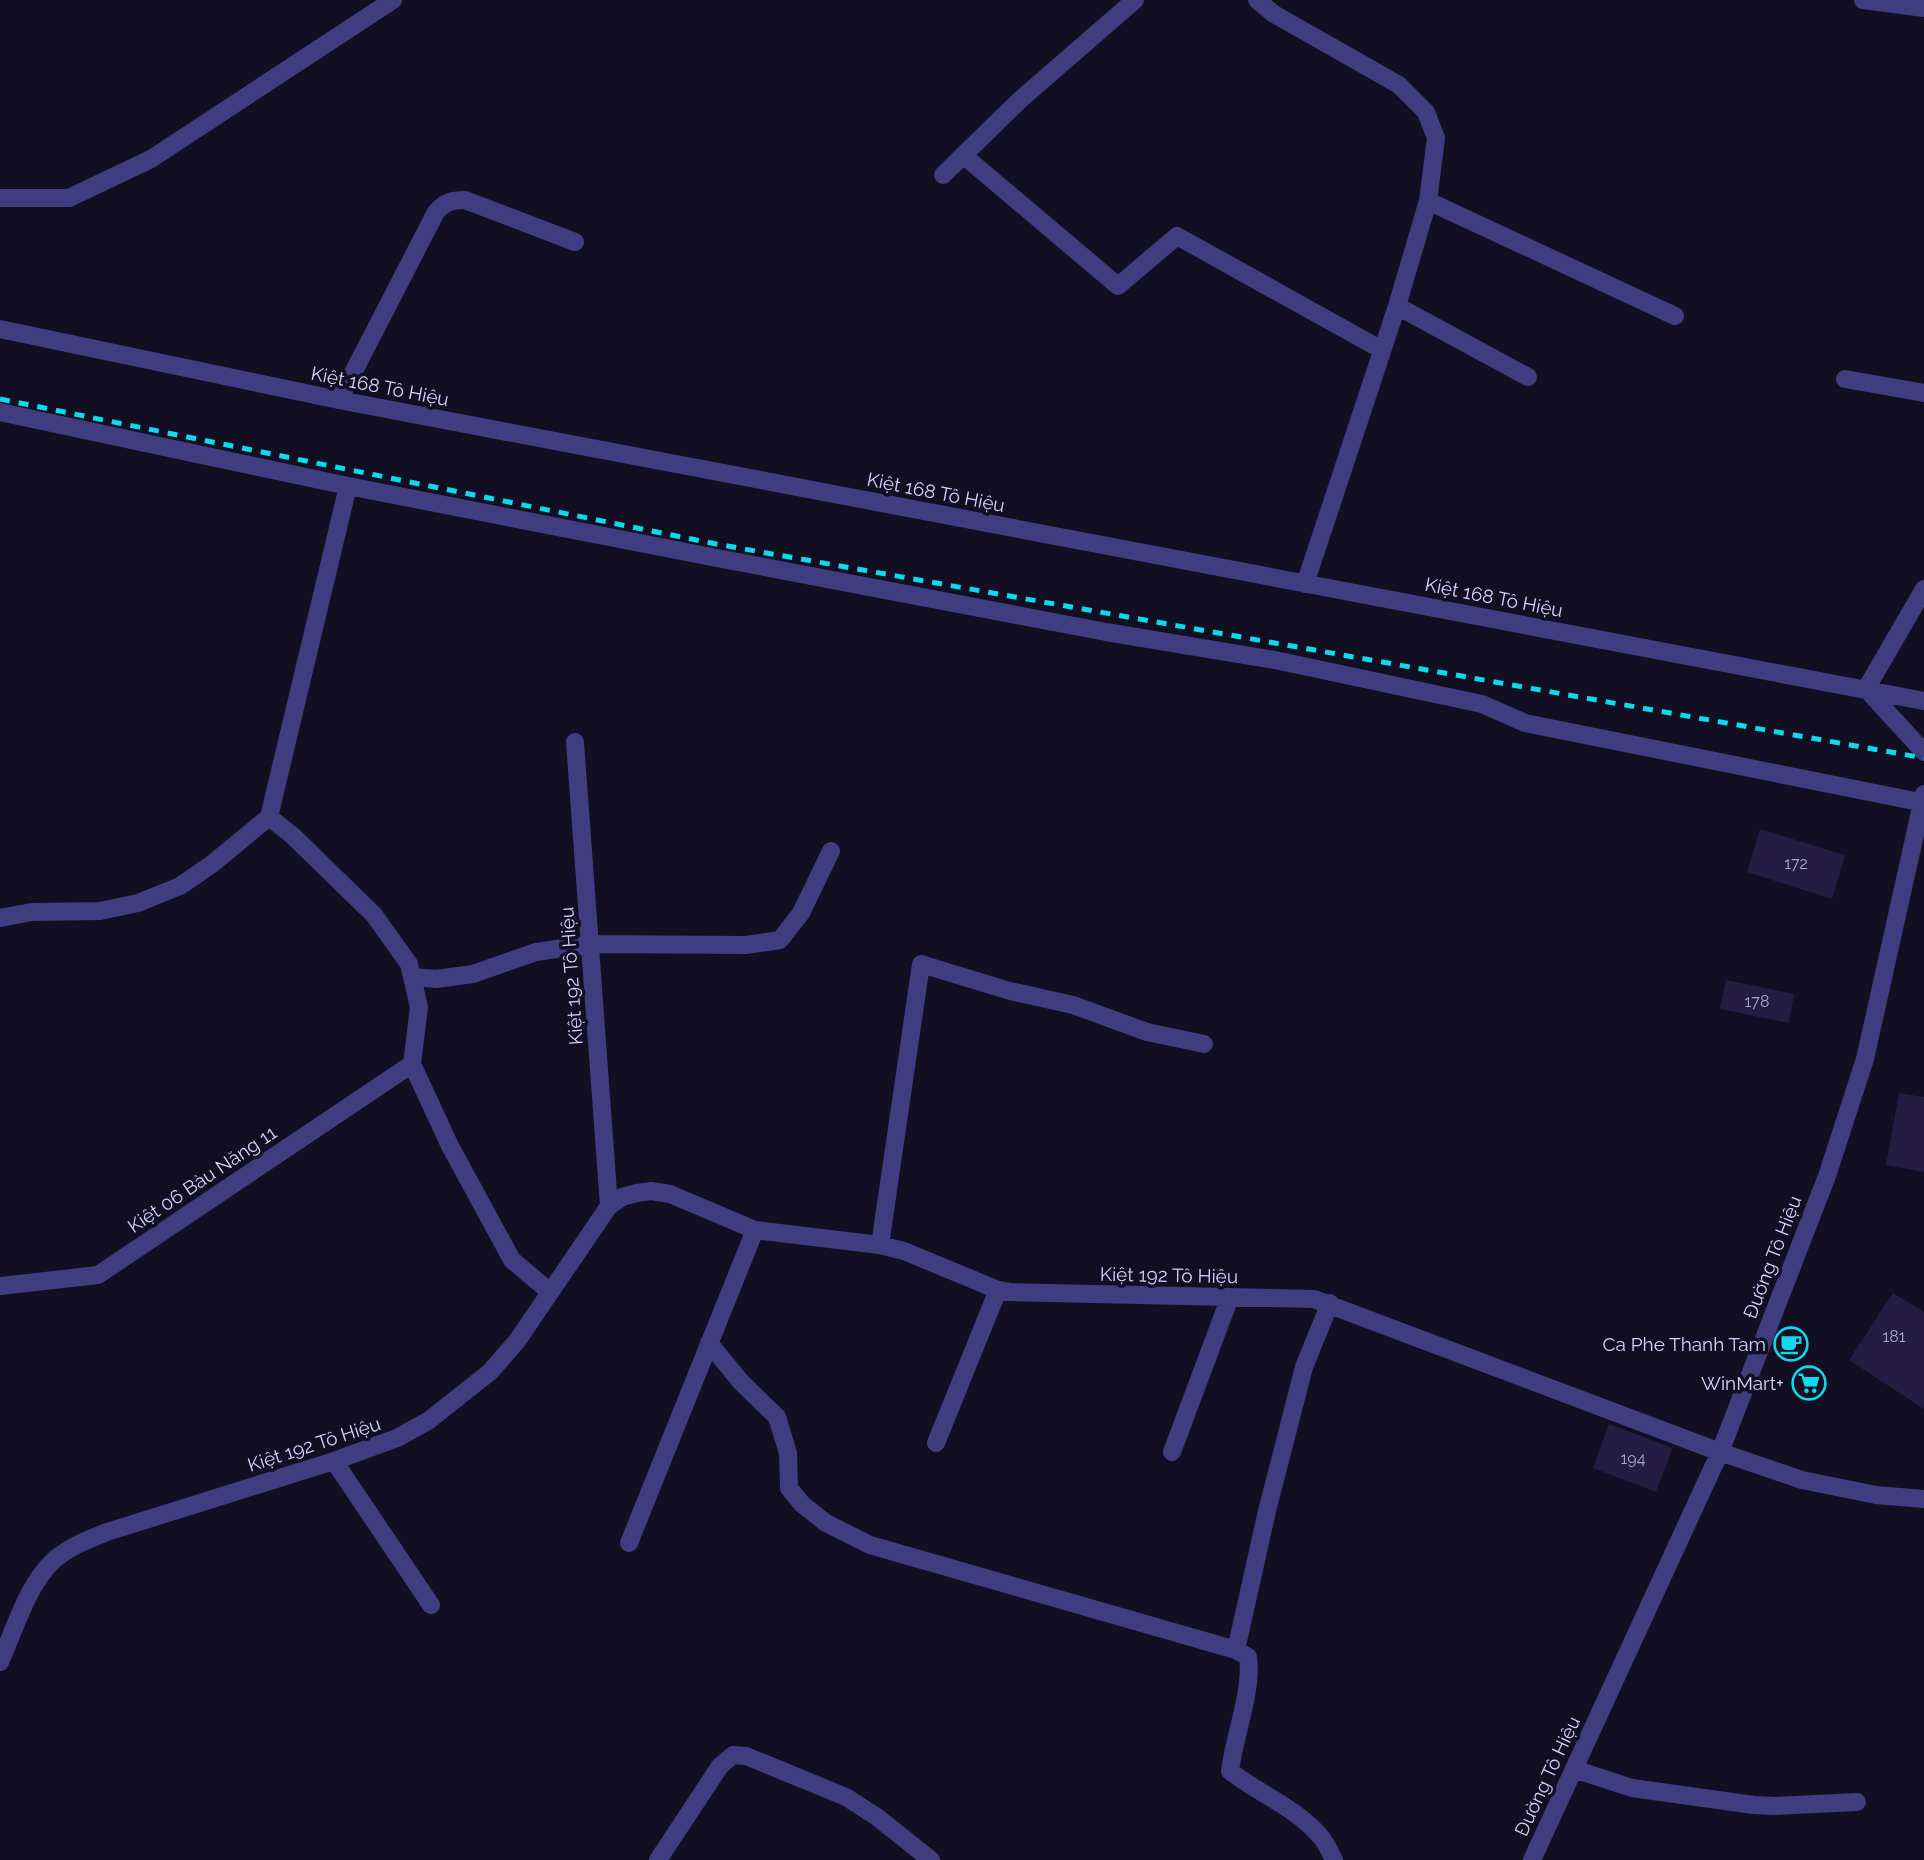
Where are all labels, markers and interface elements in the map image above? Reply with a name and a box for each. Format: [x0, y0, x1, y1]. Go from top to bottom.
street label: Kiệt 168 Tô Hiệu [309, 362, 451, 410]
street label: Kiệt 168 Tô Hiệu [865, 468, 1007, 516]
street label: Kiệt 168 Tô Hiệu [1423, 573, 1565, 621]
house number: 172 [1784, 854, 1808, 873]
street label: Kiệt 192 Tô Hiệu [555, 906, 587, 1046]
house number: 178 [1745, 992, 1769, 1011]
street label: Kiệt 06 Bàu Năng 11 [123, 1121, 281, 1237]
street label: Đường Tô Hiệu [1739, 1193, 1805, 1321]
street label: Kiệt 192 Tô Hiệu [1100, 1263, 1238, 1287]
cafe icon: Ca Phe Thanh Tam [1772, 1325, 1810, 1363]
house number: 181 [1882, 1327, 1906, 1346]
place label: Ca Phe Thanh Tam [1603, 1333, 1766, 1355]
supermarket icon: WinMart+ [1790, 1364, 1828, 1402]
place label: WinMart+ [1701, 1372, 1784, 1394]
street label: Kiệt 192 Tô Hiệu [245, 1412, 383, 1476]
house number: 194 [1621, 1449, 1646, 1468]
street label: Đường Tô Hiệu [1510, 1713, 1584, 1839]

